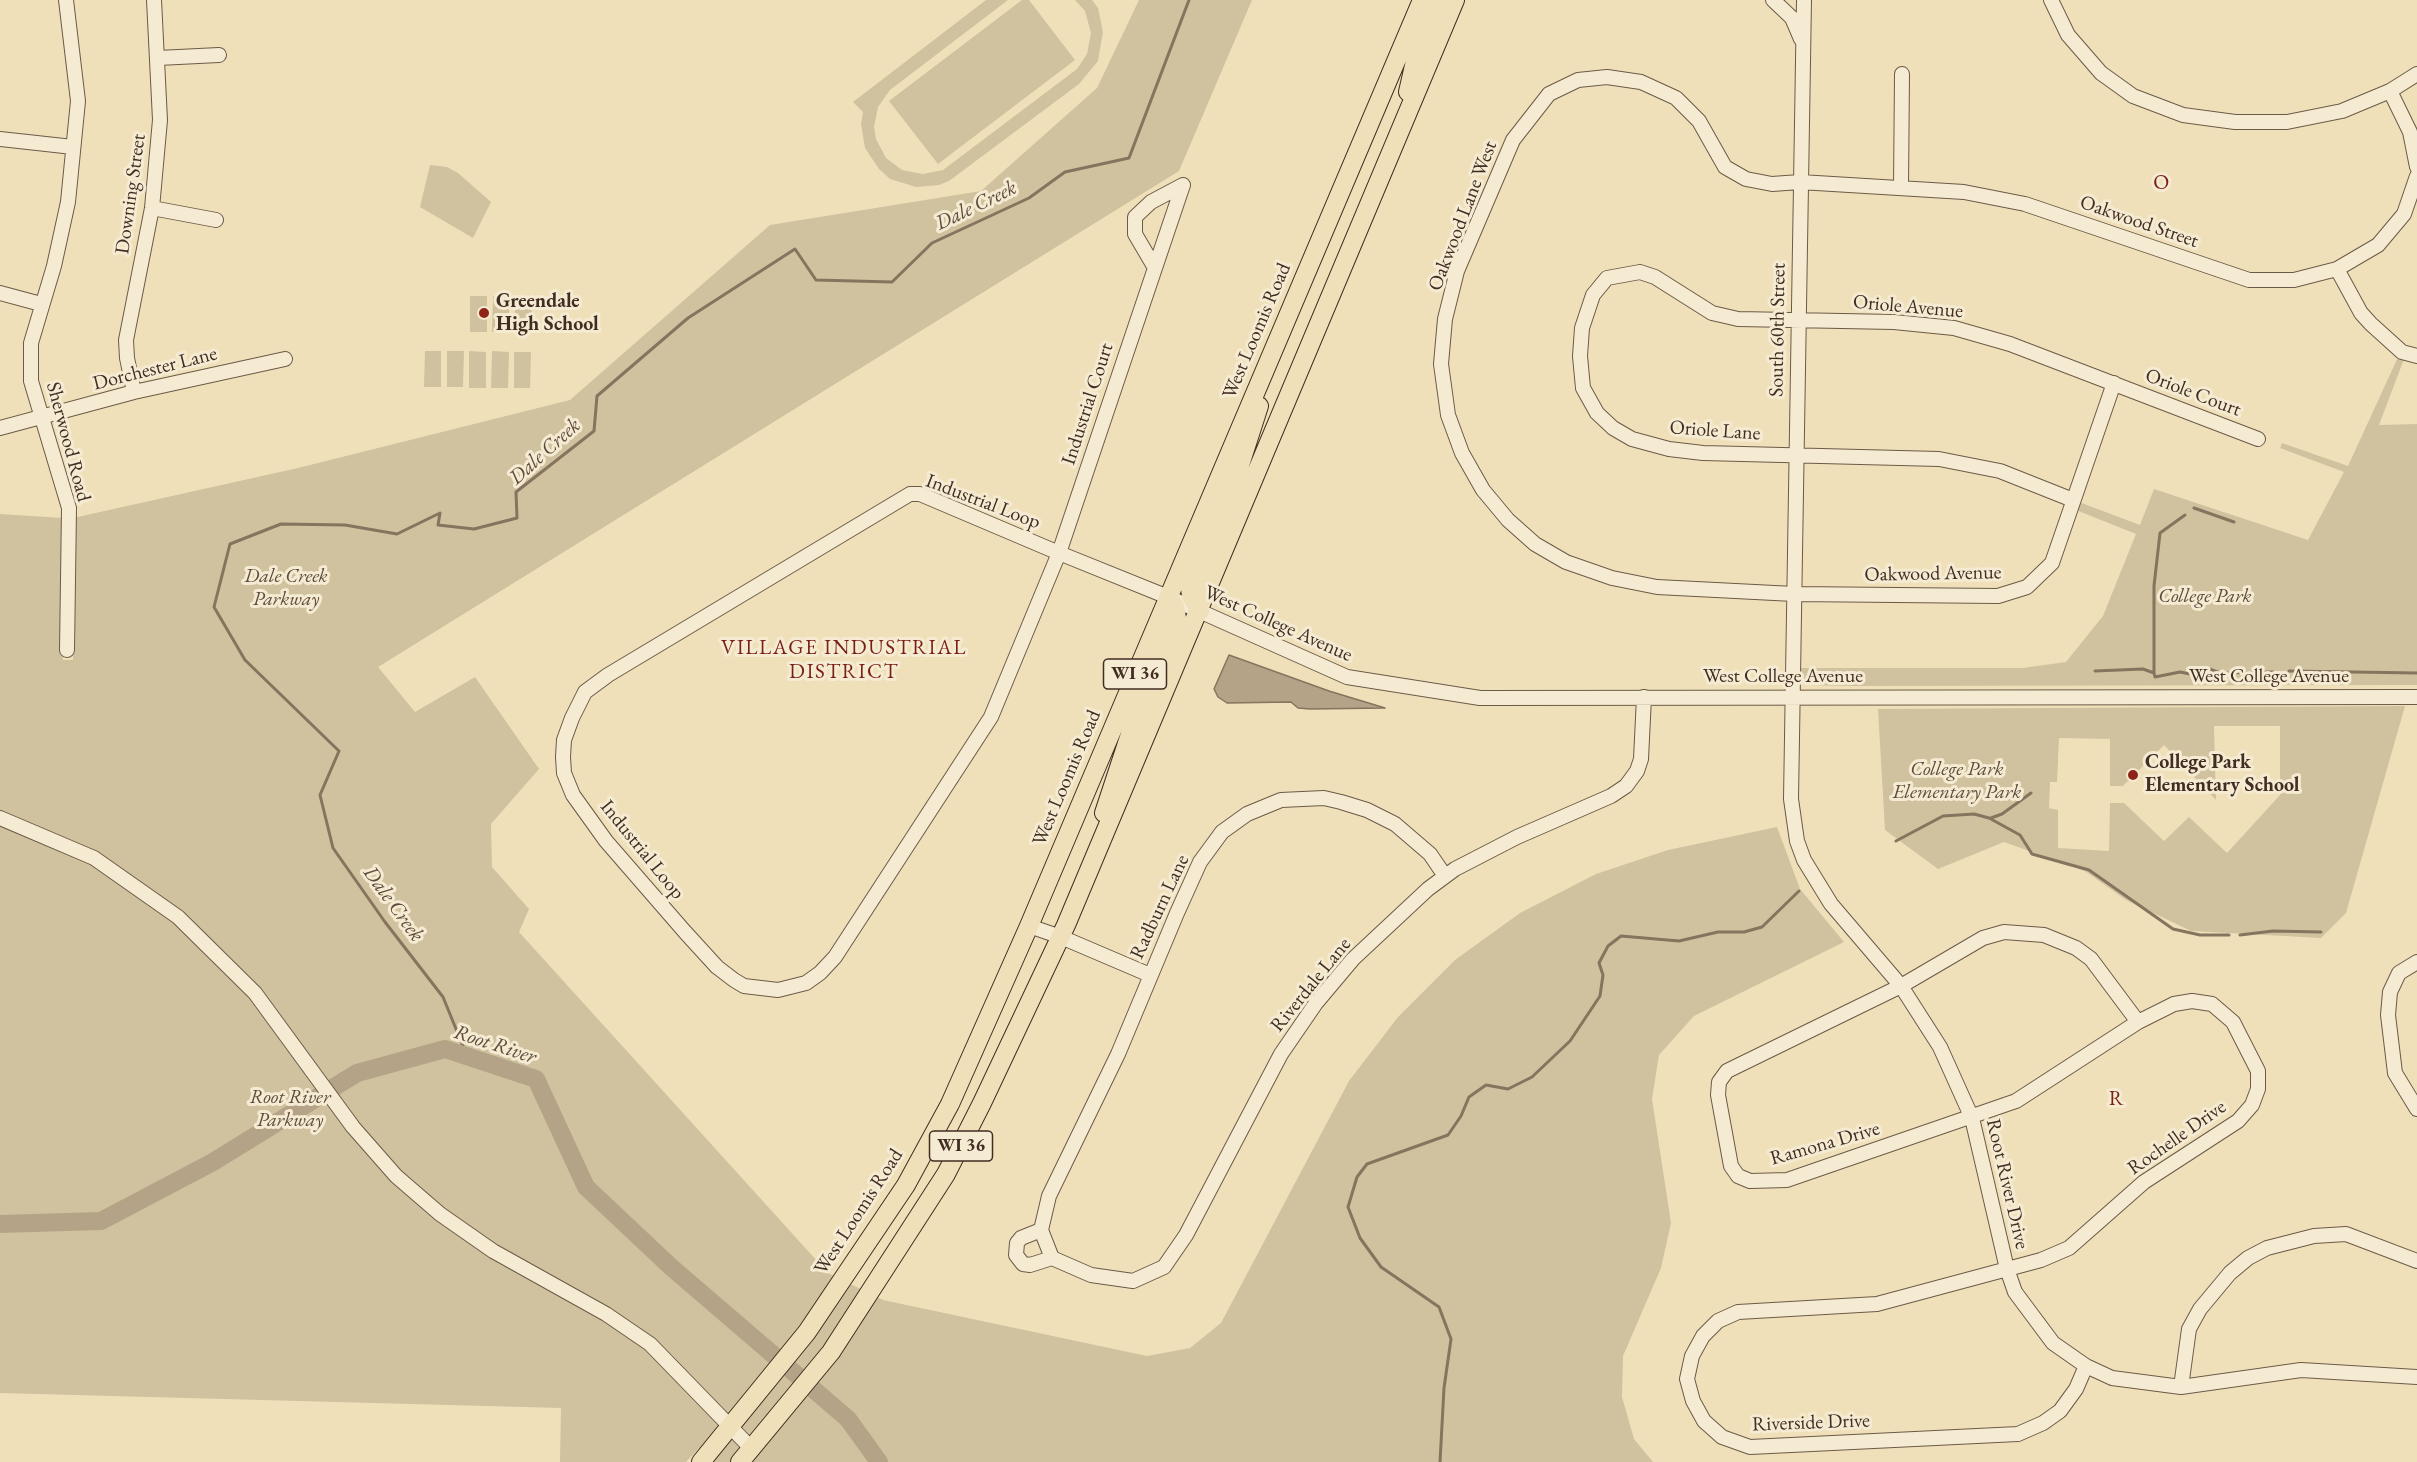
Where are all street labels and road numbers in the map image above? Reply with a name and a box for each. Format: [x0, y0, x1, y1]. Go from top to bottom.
street label: Downing Street [111, 132, 151, 256]
street label: Oakwood Lane West [1423, 138, 1503, 294]
street label: Oakwood Street [2077, 191, 2201, 253]
street label: West Loomis Road [1218, 260, 1296, 402]
street label: South 60th Street [1765, 263, 1791, 397]
street label: Oriole Avenue [1852, 290, 1964, 324]
street label: Industrial Court [1057, 340, 1119, 468]
street label: Dorchester Lane [90, 342, 220, 396]
street label: Oriole Court [2142, 364, 2244, 422]
street label: Sherwood Road [40, 379, 96, 505]
street label: Oriole Lane [1669, 416, 1761, 446]
street label: Industrial Loop [922, 469, 1044, 535]
street label: Oakwood Avenue [1864, 561, 2002, 587]
street label: West College Avenue [1200, 581, 1356, 667]
road number: WI 36 [1104, 659, 1166, 689]
street label: West College Avenue [1703, 665, 1863, 689]
street label: West College Avenue [2189, 665, 2349, 689]
street label: West Loomis Road [1028, 707, 1106, 849]
street label: Industrial Loop [595, 795, 689, 905]
street label: Radburn Lane [1125, 851, 1195, 963]
street label: Riverdale Lane [1266, 933, 1356, 1037]
street label: Rochelle Drive [2123, 1095, 2231, 1181]
street label: Ramona Drive [1767, 1117, 1883, 1171]
street label: Root River Drive [1980, 1117, 2034, 1251]
road number: WI 36 [930, 1131, 992, 1161]
street label: West Loomis Road [809, 1145, 909, 1279]
street label: Riverside Drive [1752, 1409, 1870, 1437]

